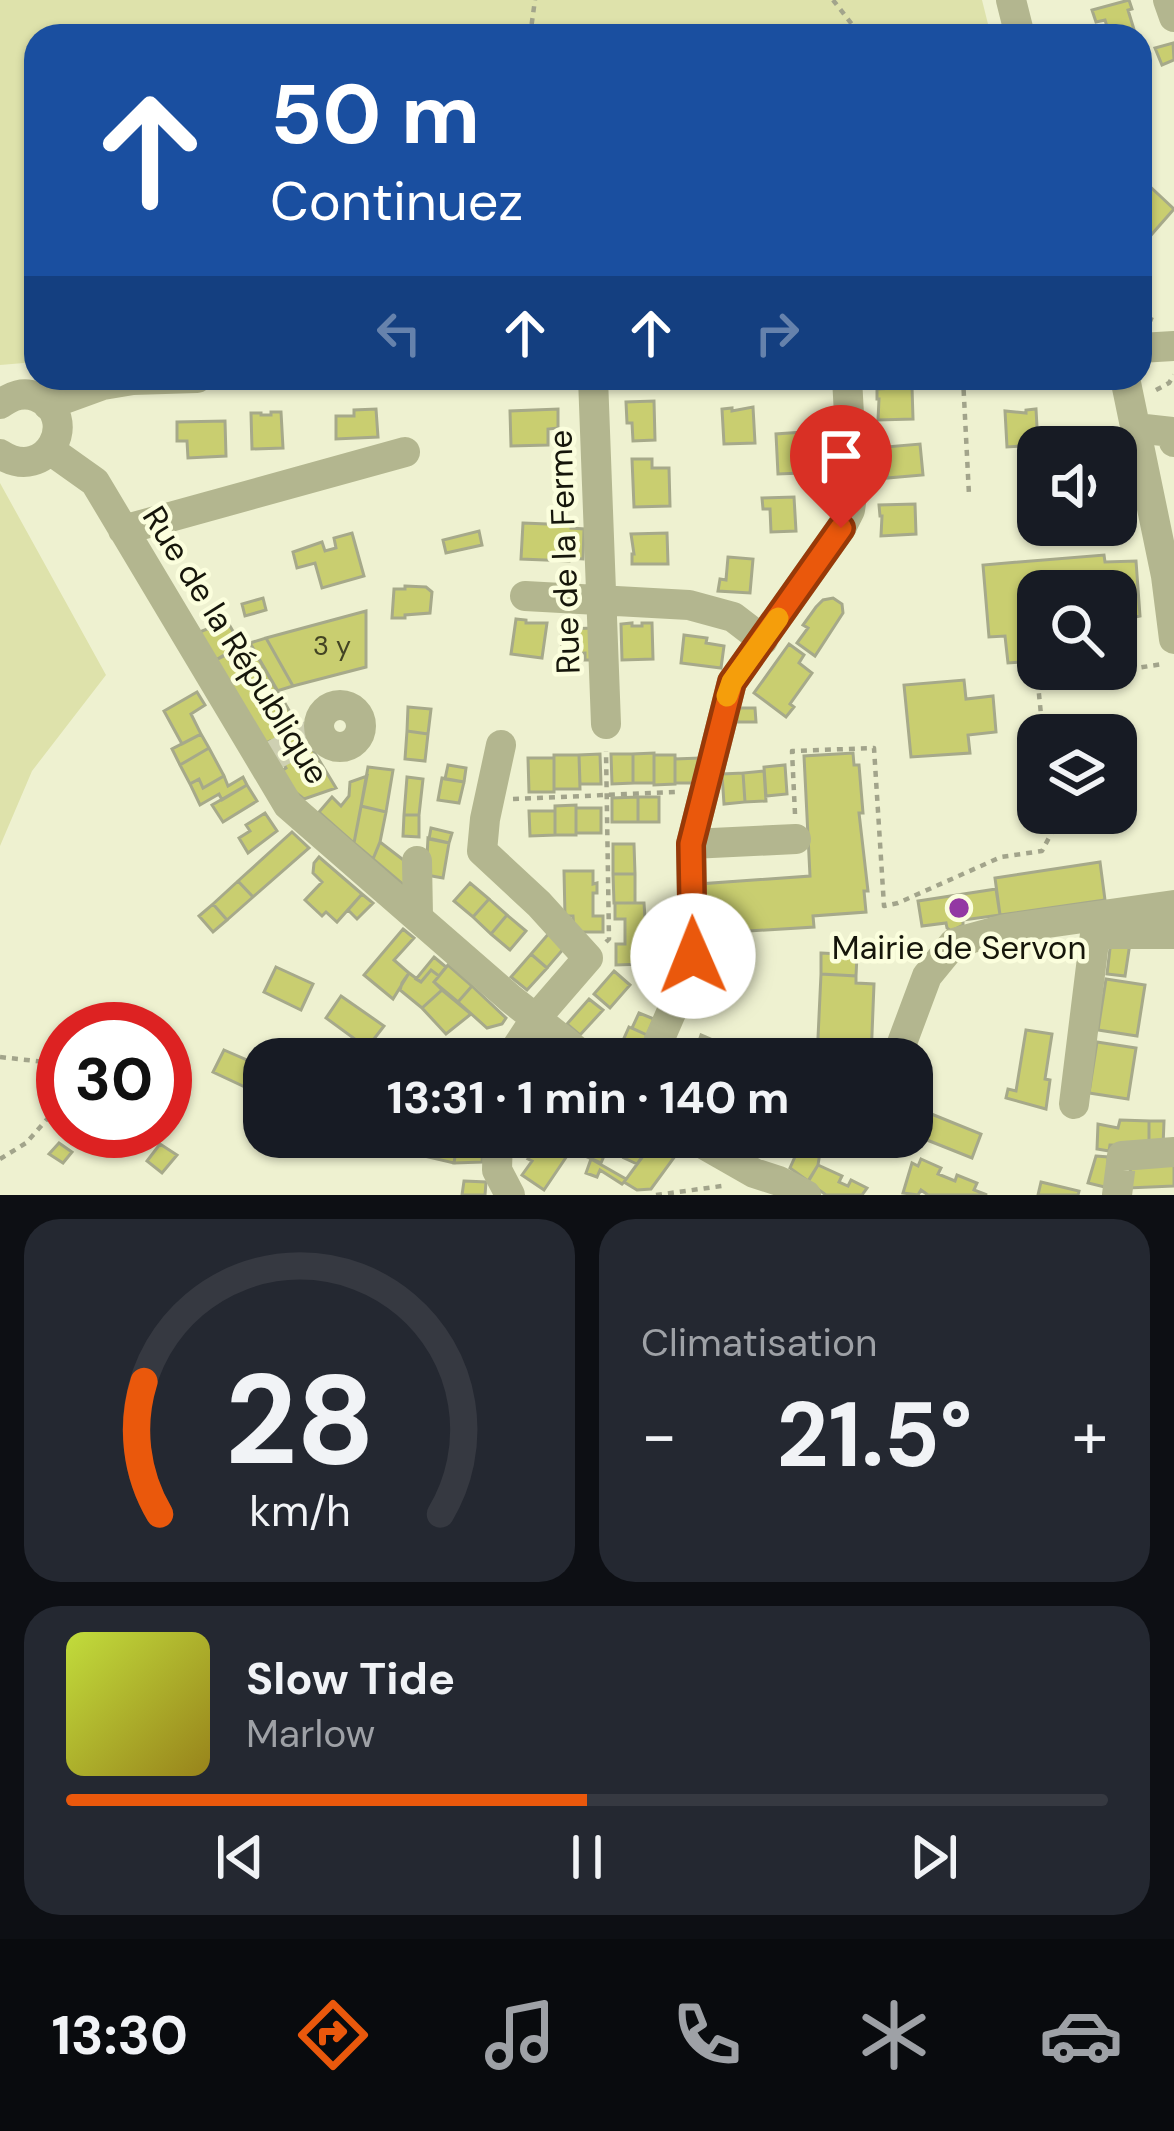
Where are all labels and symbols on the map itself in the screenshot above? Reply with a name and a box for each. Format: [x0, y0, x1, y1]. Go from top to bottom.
pin [790, 405, 892, 528]
street label: Rue de la Ferme [538, 429, 590, 675]
street label: Rue de la République [133, 498, 339, 792]
house number: 3 y [313, 628, 351, 663]
position arrow [630, 893, 756, 1019]
marker: Mairie de Servon [946, 895, 972, 921]
place label: Mairie de Servon [832, 926, 1086, 969]
speed limit sign: 30 [36, 1002, 192, 1158]

